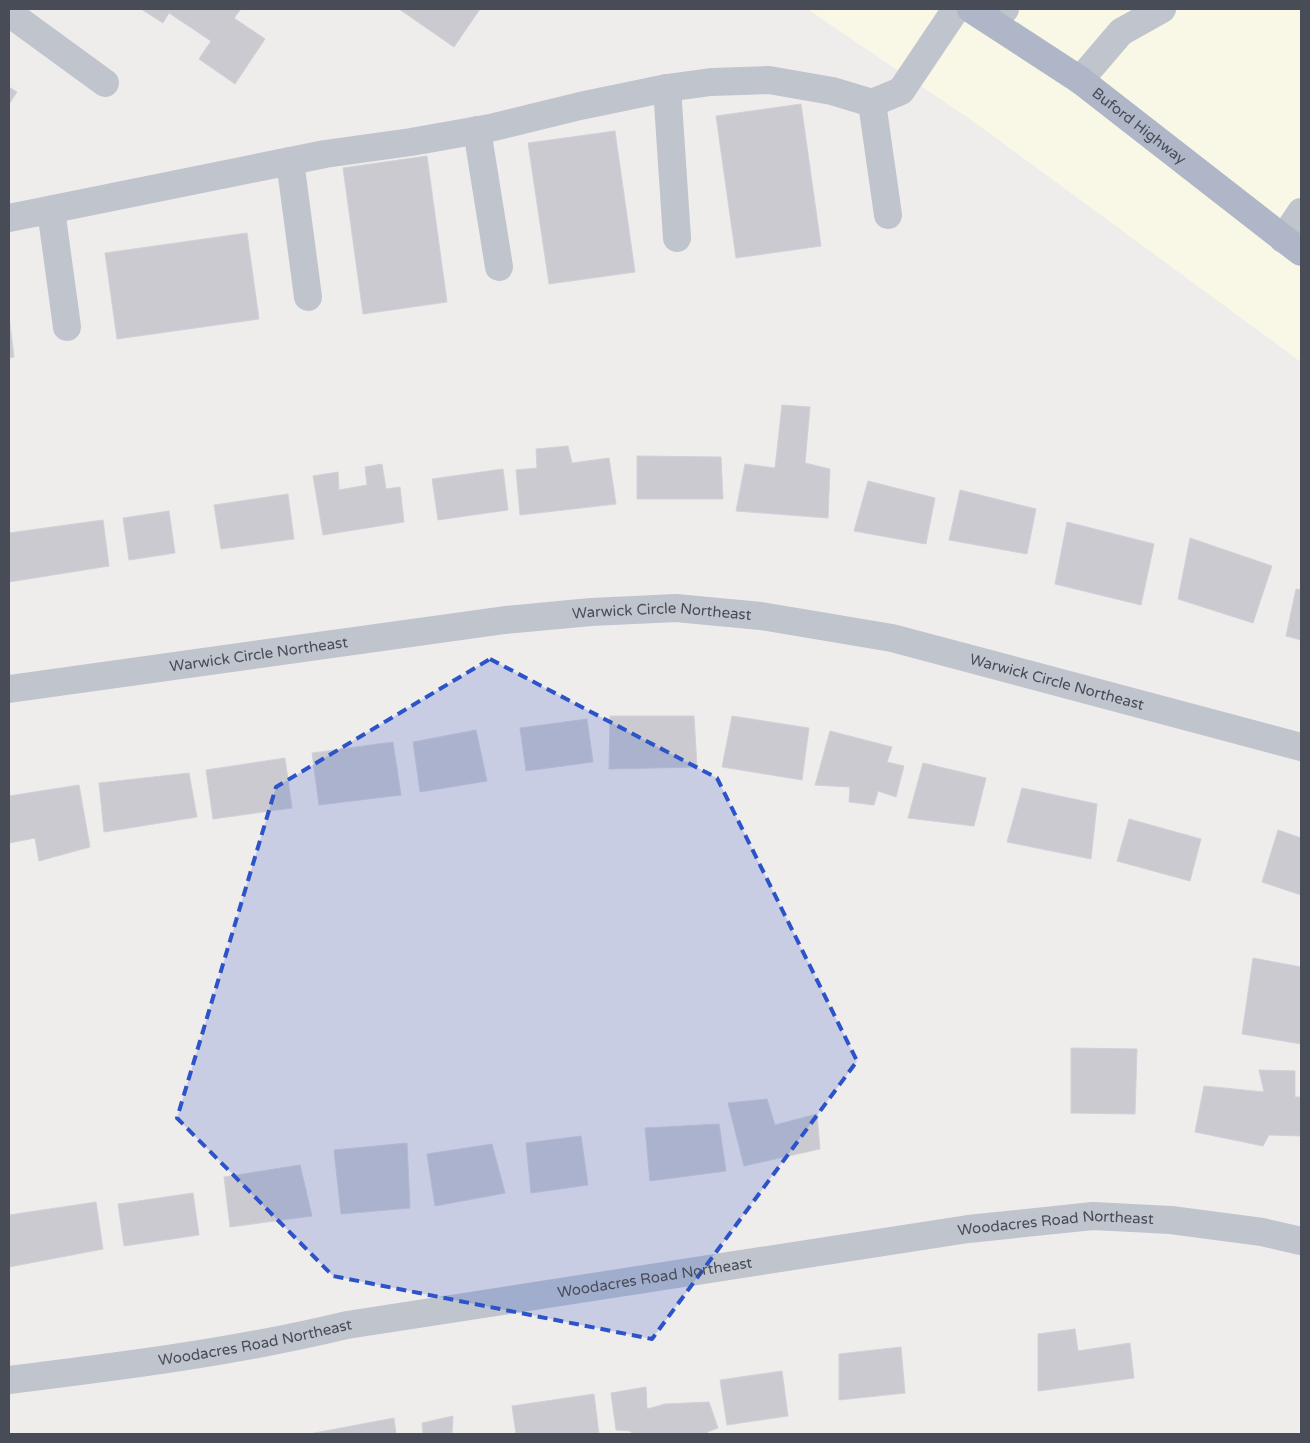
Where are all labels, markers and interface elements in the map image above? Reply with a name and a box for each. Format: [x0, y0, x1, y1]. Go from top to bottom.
street label: Buford Highway [1088, 84, 1190, 168]
street label: Warwick Circle Northeast [571, 599, 752, 624]
street label: Warwick Circle Northeast [168, 633, 349, 676]
street label: Warwick Circle Northeast [968, 650, 1146, 714]
street label: Woodacres Road Northeast [956, 1207, 1154, 1239]
street label: Woodacres Road Northeast [556, 1253, 754, 1301]
street label: Woodacres Road Northeast [157, 1315, 353, 1369]

